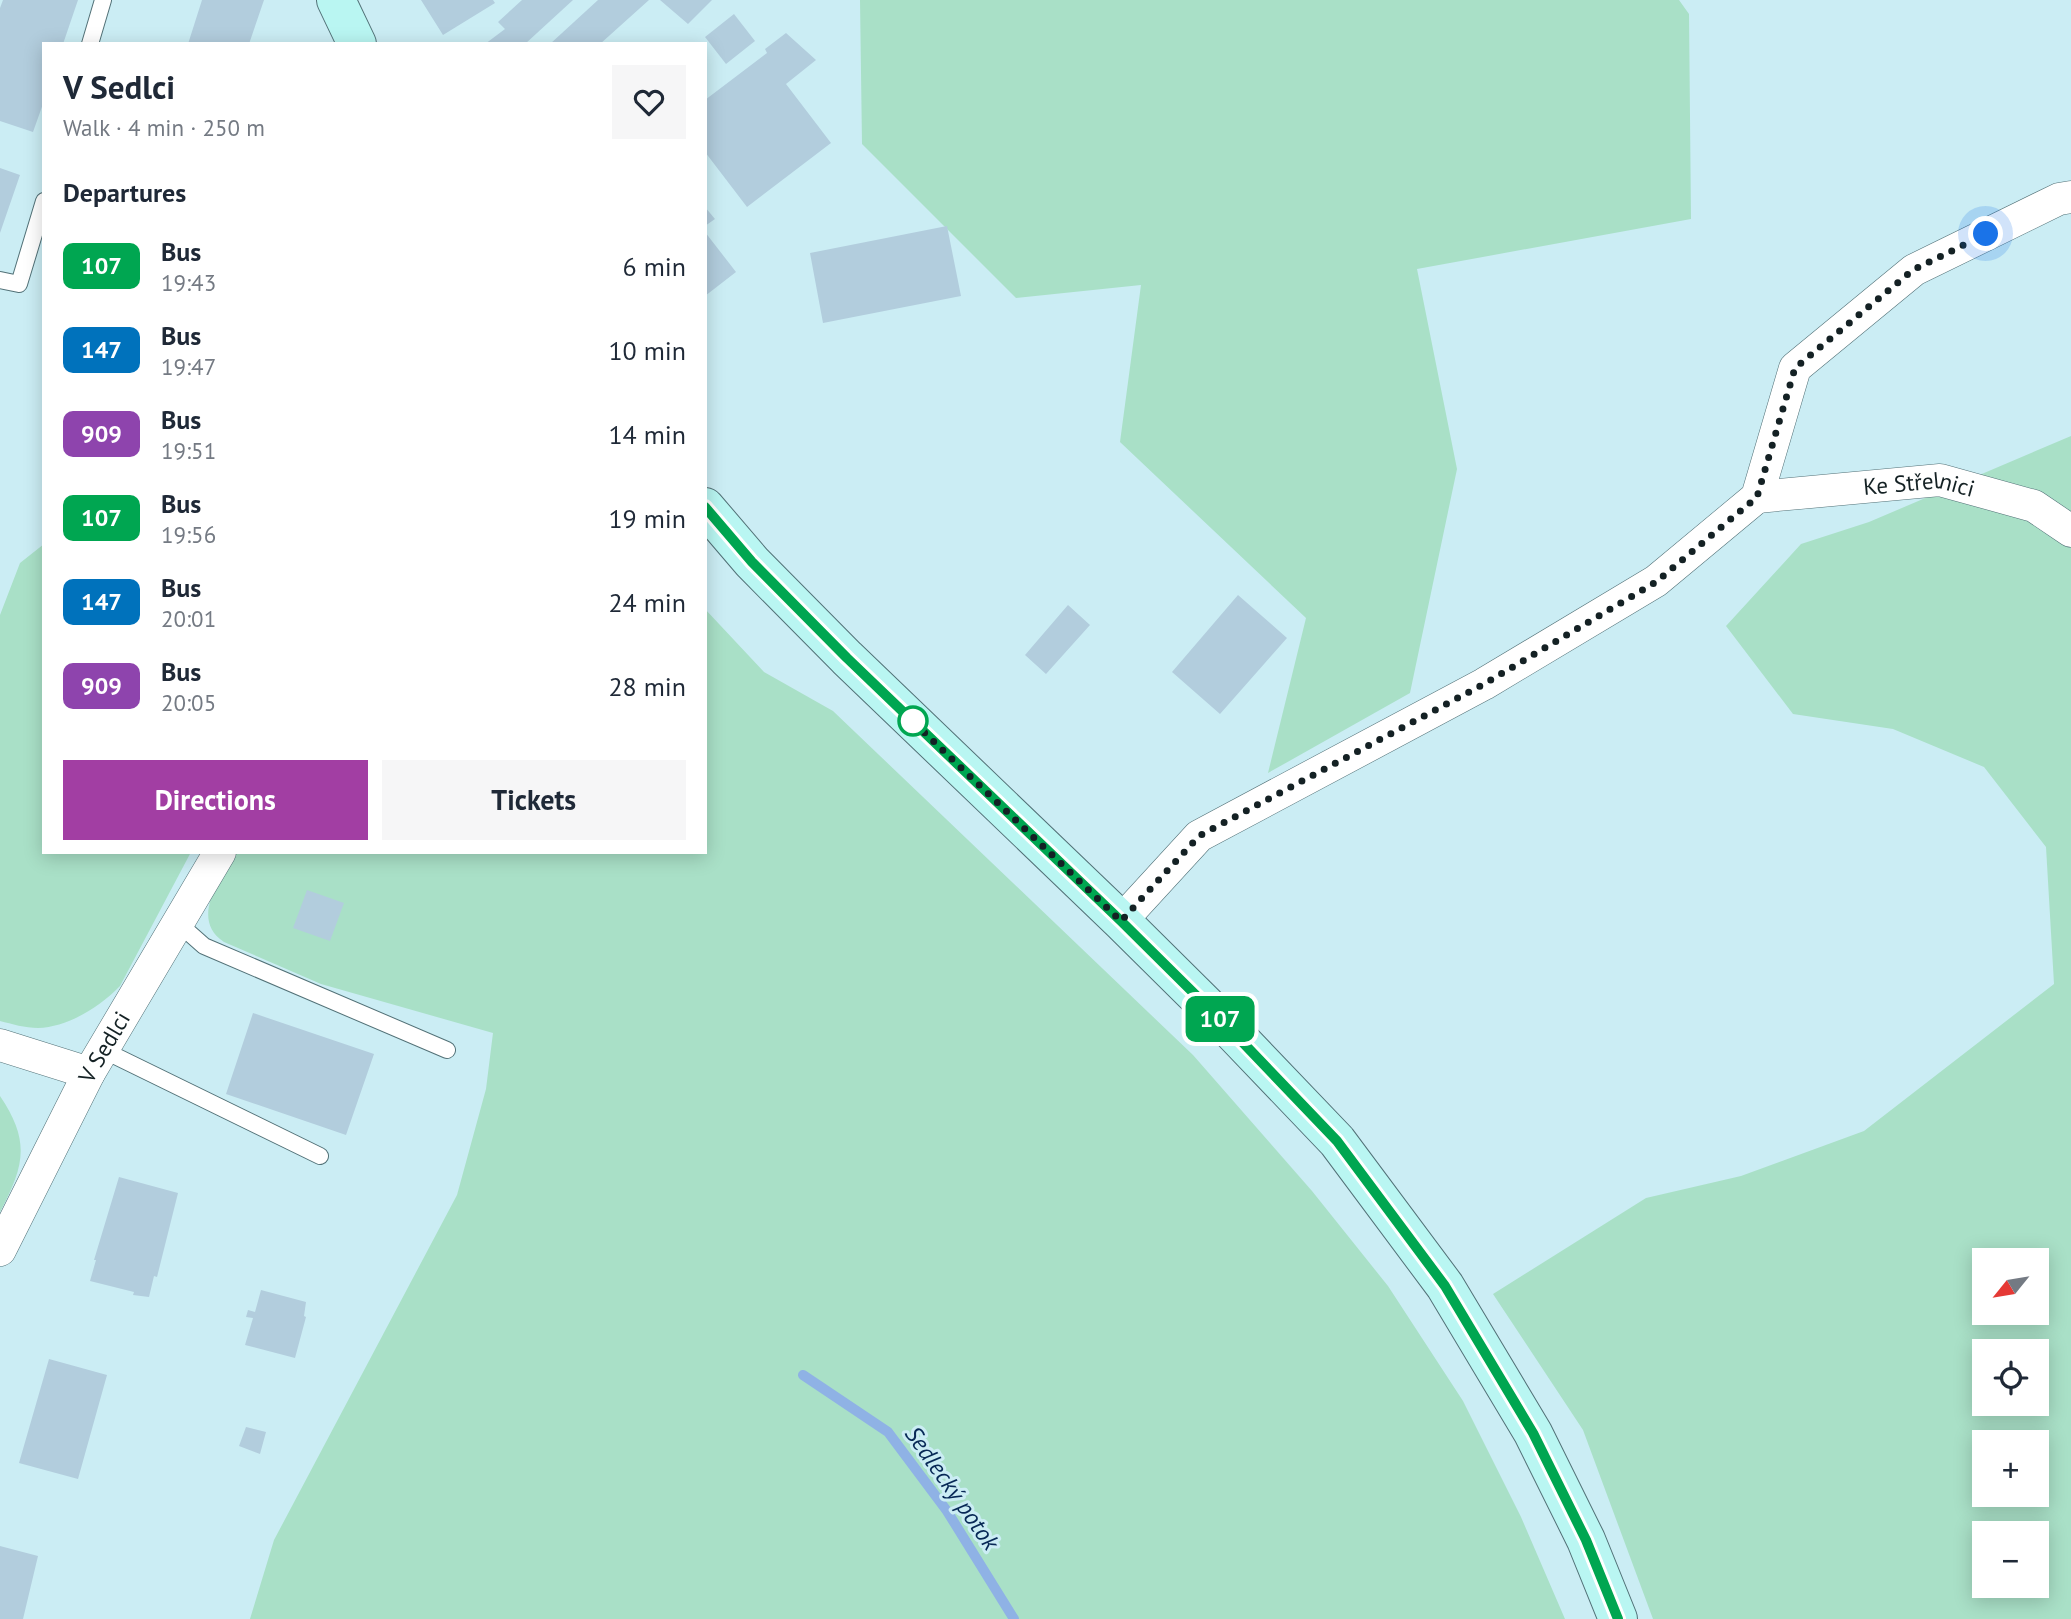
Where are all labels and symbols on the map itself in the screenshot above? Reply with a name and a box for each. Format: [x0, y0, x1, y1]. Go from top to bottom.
your location [1968, 216, 2003, 251]
street label: Ke Střelnici [1862, 465, 1978, 503]
unlabelled marker [898, 706, 928, 736]
line badge: 107 [1180, 996, 1260, 1042]
street label: V Sedlci [71, 1006, 136, 1088]
north arrow [1972, 1248, 2049, 1325]
water label: Sedlecký potok [898, 1420, 1007, 1557]

